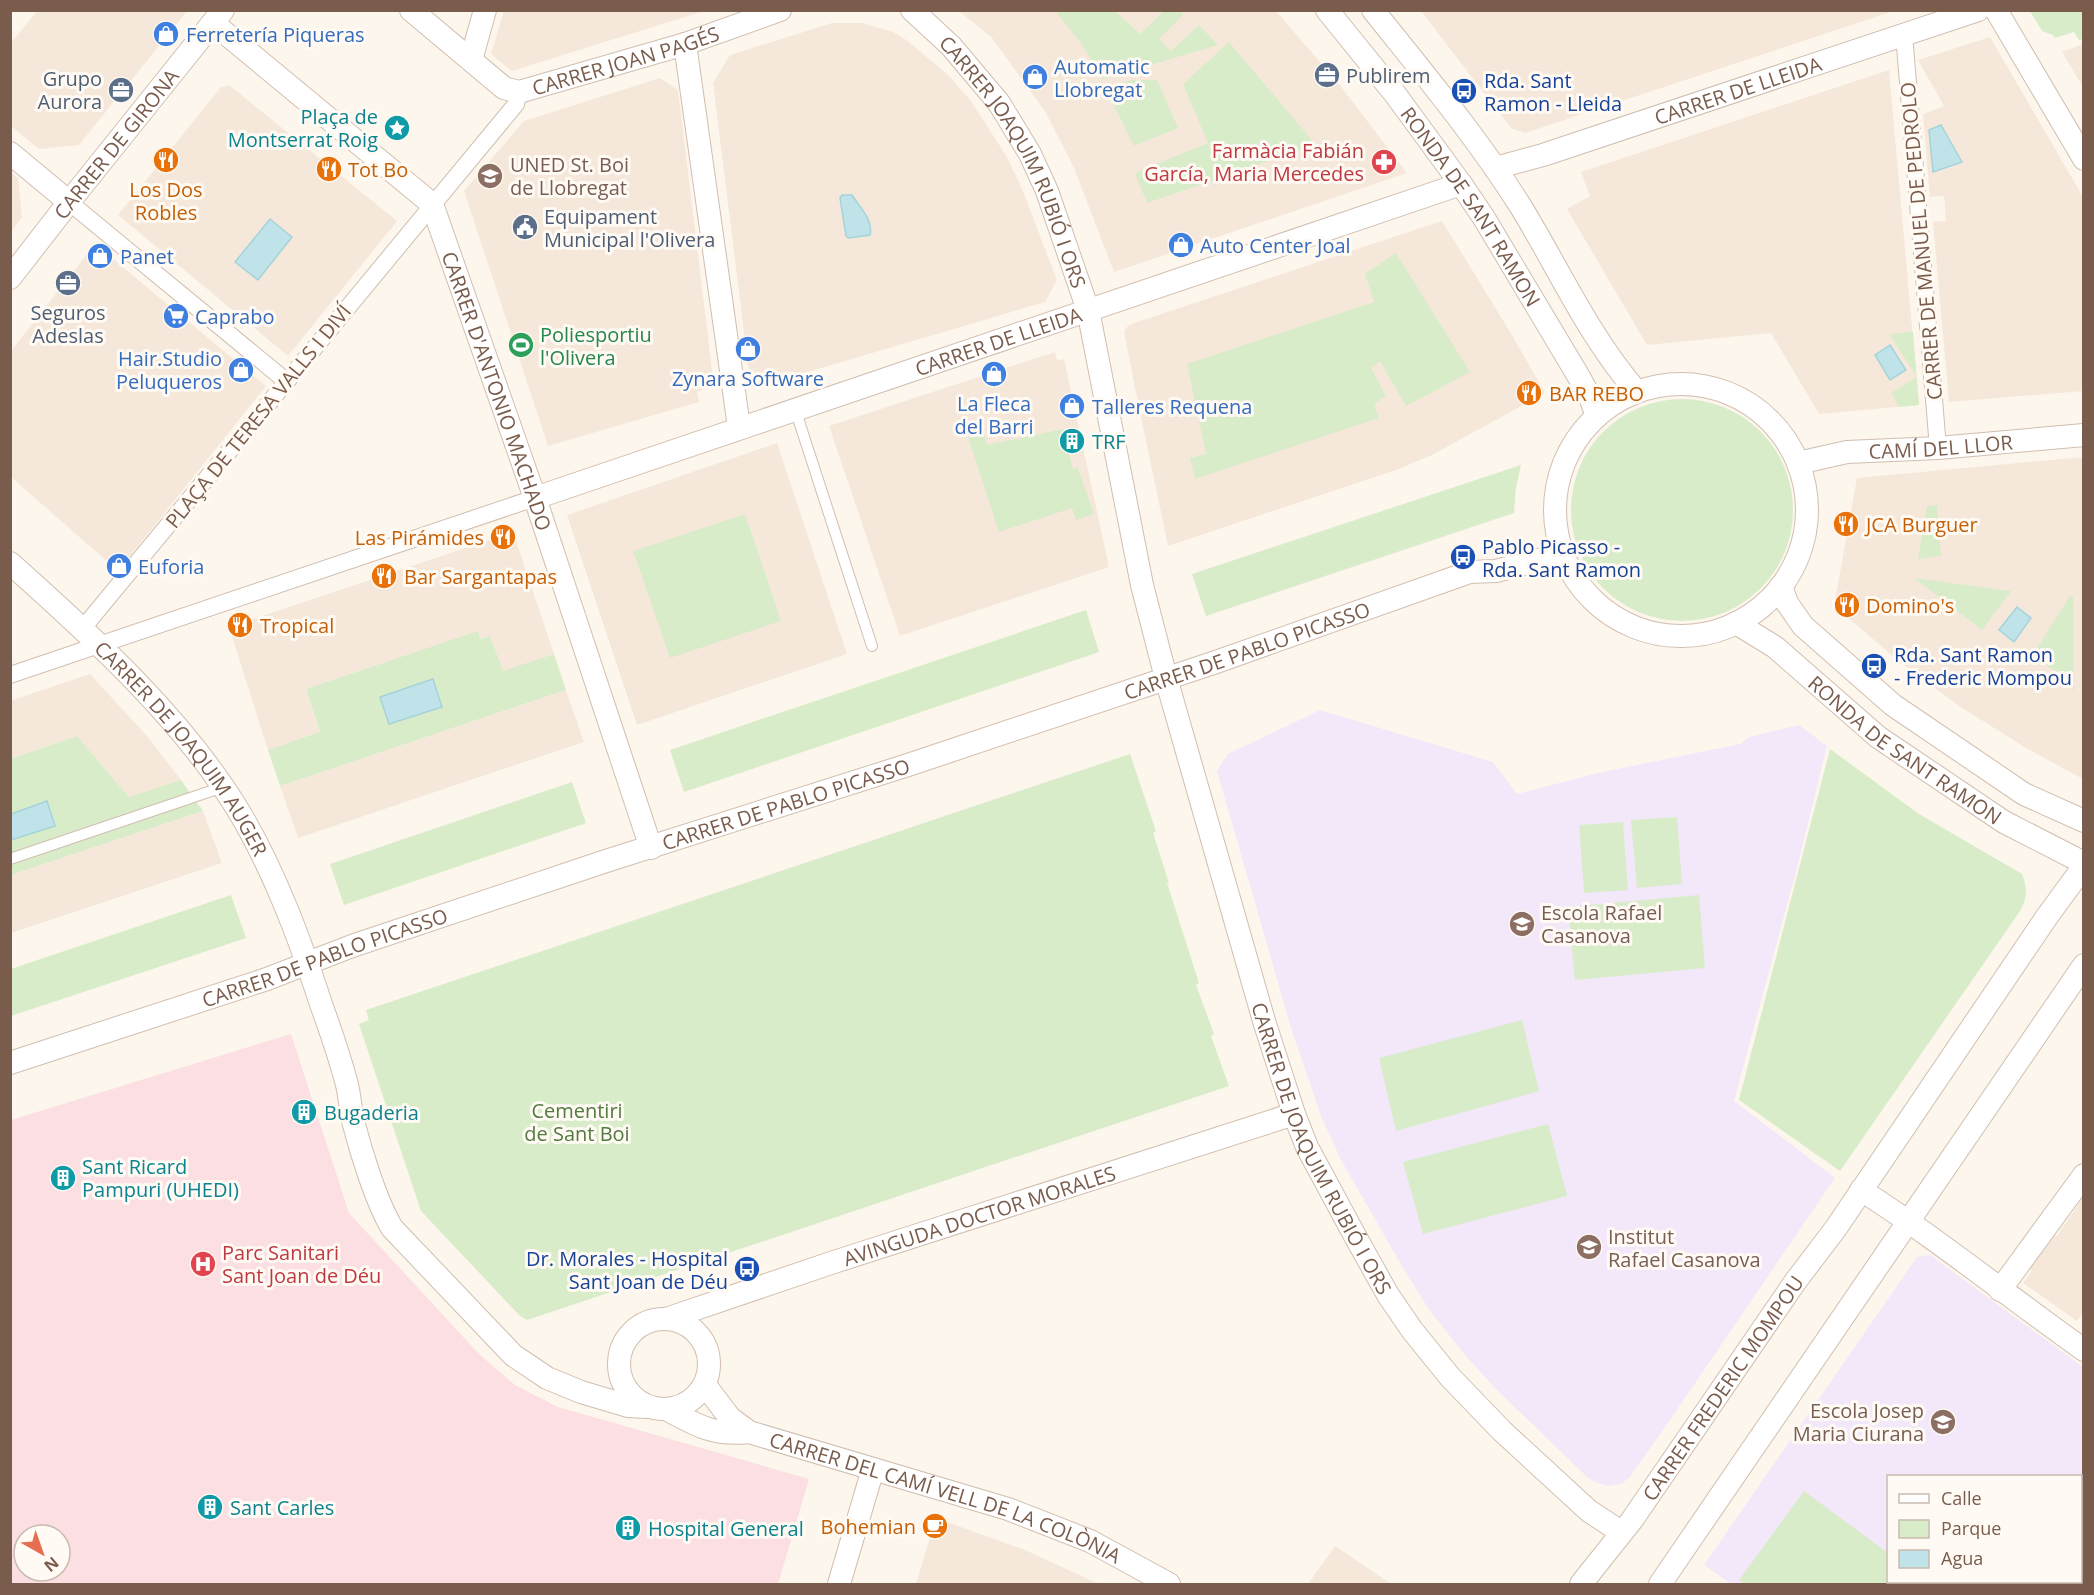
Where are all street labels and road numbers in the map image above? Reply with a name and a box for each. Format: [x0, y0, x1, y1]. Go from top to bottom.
street label: CARRER JOAN PAGÉS [529, 19, 723, 101]
street label: CARRER JOAQUIM RUBIÓ I ORS [934, 29, 1093, 291]
street label: CARRER DE LLEIDA [1651, 50, 1825, 130]
street label: CARRER DE GIRONA [47, 63, 184, 224]
street label: CARRER DE MANUEL DE PEDROLO [1894, 81, 1948, 401]
street label: RONDA DE SANT RAMON [1395, 101, 1547, 311]
street label: CARRER D'ANTONIO MACHADO [436, 248, 558, 534]
street label: PLAÇA DE TERESA VALLS I DIVÍ [159, 298, 357, 534]
street label: CARRER DE LLEIDA [911, 300, 1085, 382]
street label: CAMÍ DEL LLOR [1868, 428, 2014, 465]
street label: CARRER DE PABLO PICASSO [1120, 595, 1373, 705]
street label: CARRER DE JOAQUIM AUGER [89, 635, 274, 861]
street label: RONDA DE SANT RAMON [1803, 669, 2007, 830]
street label: CARRER DE PABLO PICASSO [658, 752, 913, 856]
street label: CARRER DE PABLO PICASSO [198, 902, 451, 1013]
street label: CARRER DE JOAQUIM RUBIÓ I ORS [1246, 999, 1398, 1299]
street label: AVINGUDA DOCTOR MORALES [840, 1159, 1119, 1272]
street label: CARRER FREDERIC MOMPOU [1636, 1270, 1809, 1506]
street label: CARRER DEL CAMÍ VELL DE LA COLÒNIA [766, 1425, 1126, 1569]

